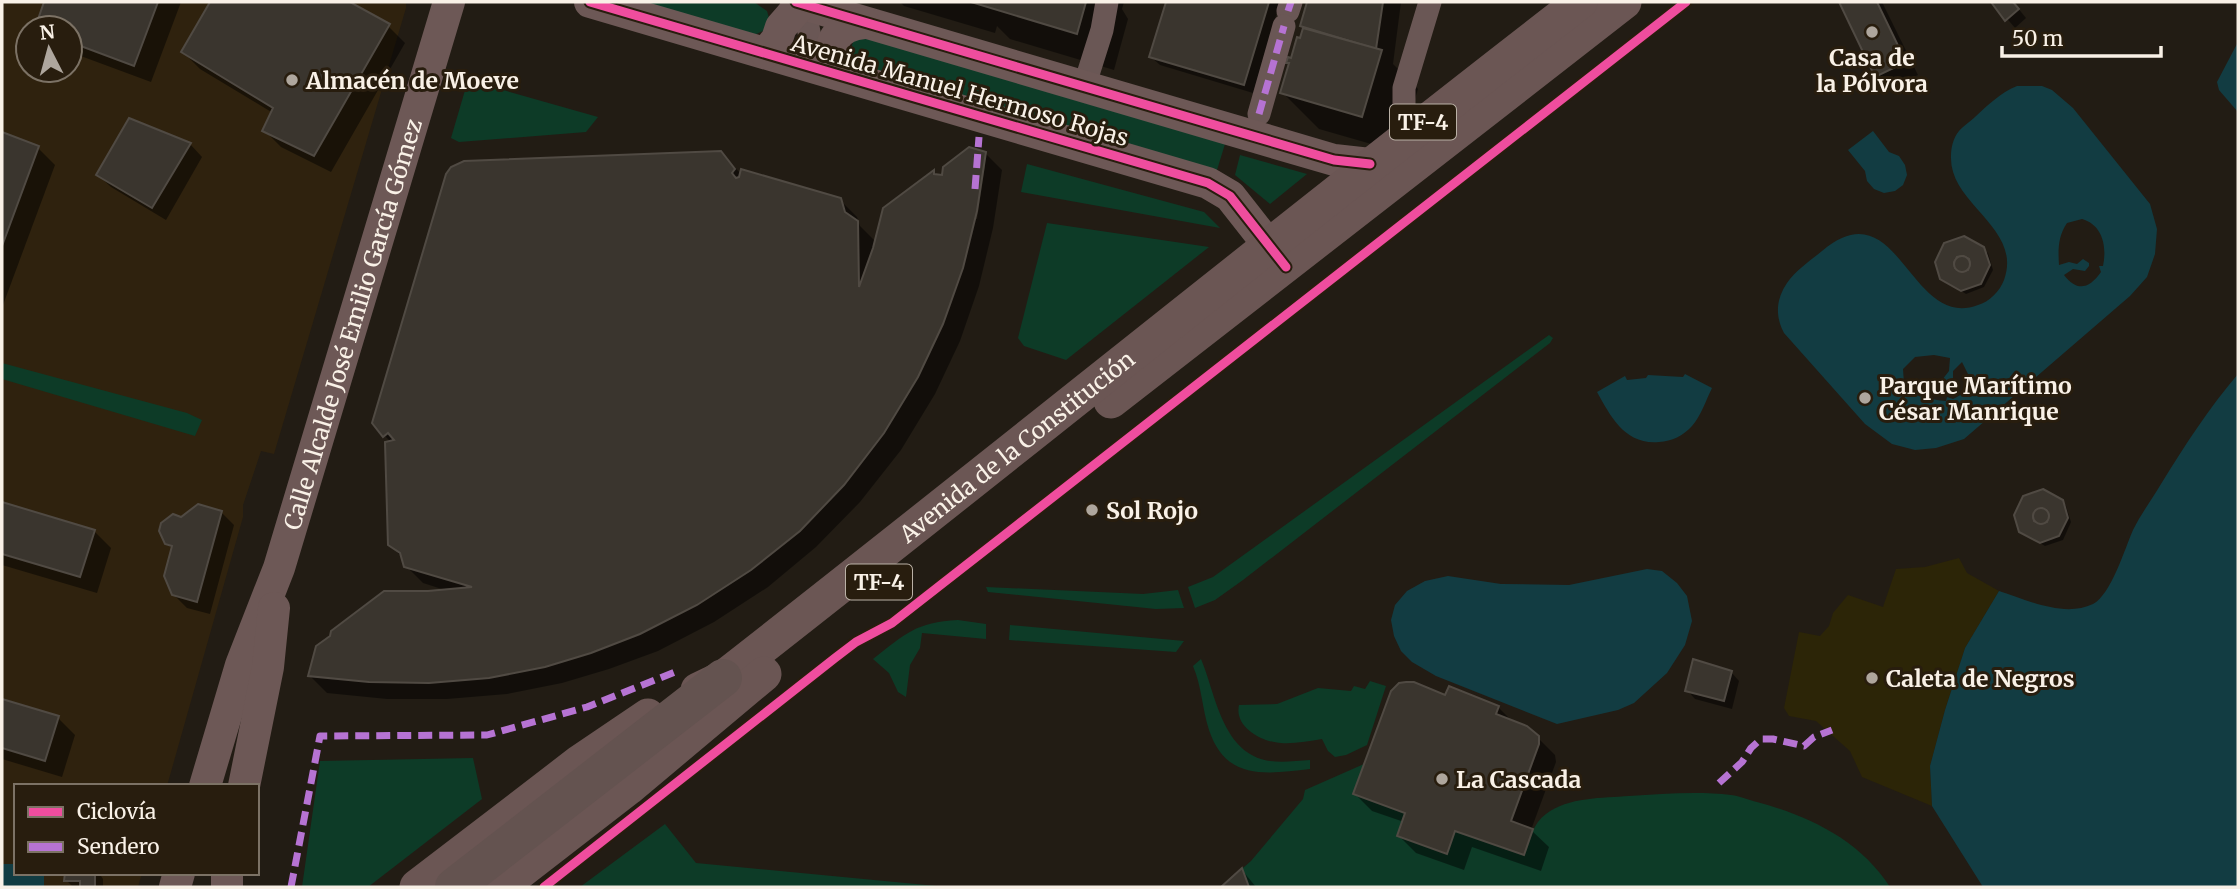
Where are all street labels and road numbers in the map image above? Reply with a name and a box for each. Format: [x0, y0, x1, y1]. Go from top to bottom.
street label: Avenida Manuel Hermoso Rojas [787, 28, 1132, 152]
road number: TF-4 [1390, 104, 1456, 140]
street label: Calle Alcalde José Emilio García Gómez [277, 115, 428, 533]
street label: Avenida de la Constitución [892, 344, 1140, 549]
road number: TF-4 [846, 564, 912, 600]

